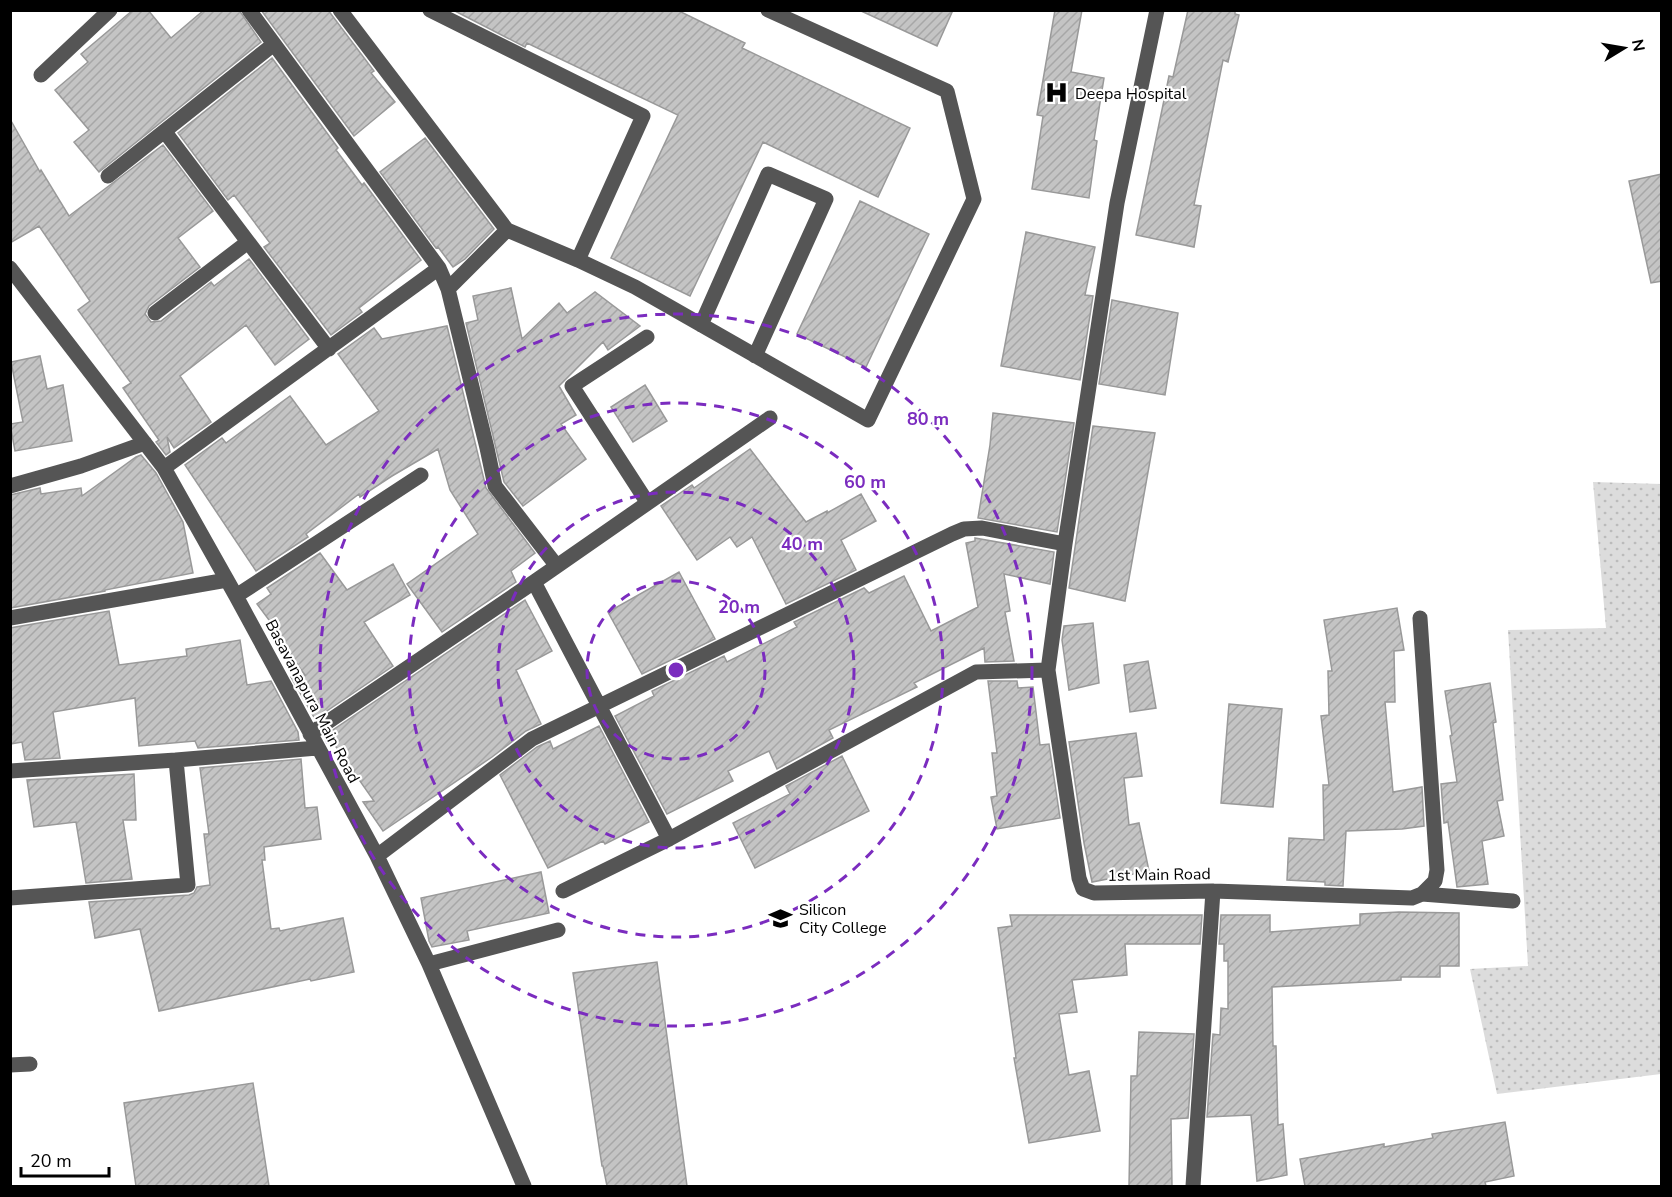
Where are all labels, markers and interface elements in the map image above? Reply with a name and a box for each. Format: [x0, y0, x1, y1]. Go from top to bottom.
north arrow [1594, 18, 1654, 78]
text: N [1626, 37, 1650, 53]
hospital icon: Deepa Hospital [1044, 80, 1070, 106]
place label: Deepa Hospital [1075, 83, 1187, 105]
text: 80 m [907, 407, 949, 431]
text: 60 m [844, 470, 886, 494]
text: 40 m [781, 532, 823, 556]
text: 20 m [718, 595, 760, 619]
street label: Basavanapura Main Road [260, 616, 365, 787]
centre of rings [666, 660, 686, 680]
street label: 1st Main Road [1107, 863, 1211, 887]
place label: Silicon City College [799, 899, 886, 939]
school or university icon: Silicon City College [768, 905, 794, 931]
scale bar [21, 1140, 110, 1178]
text: 20 m [30, 1149, 72, 1173]

